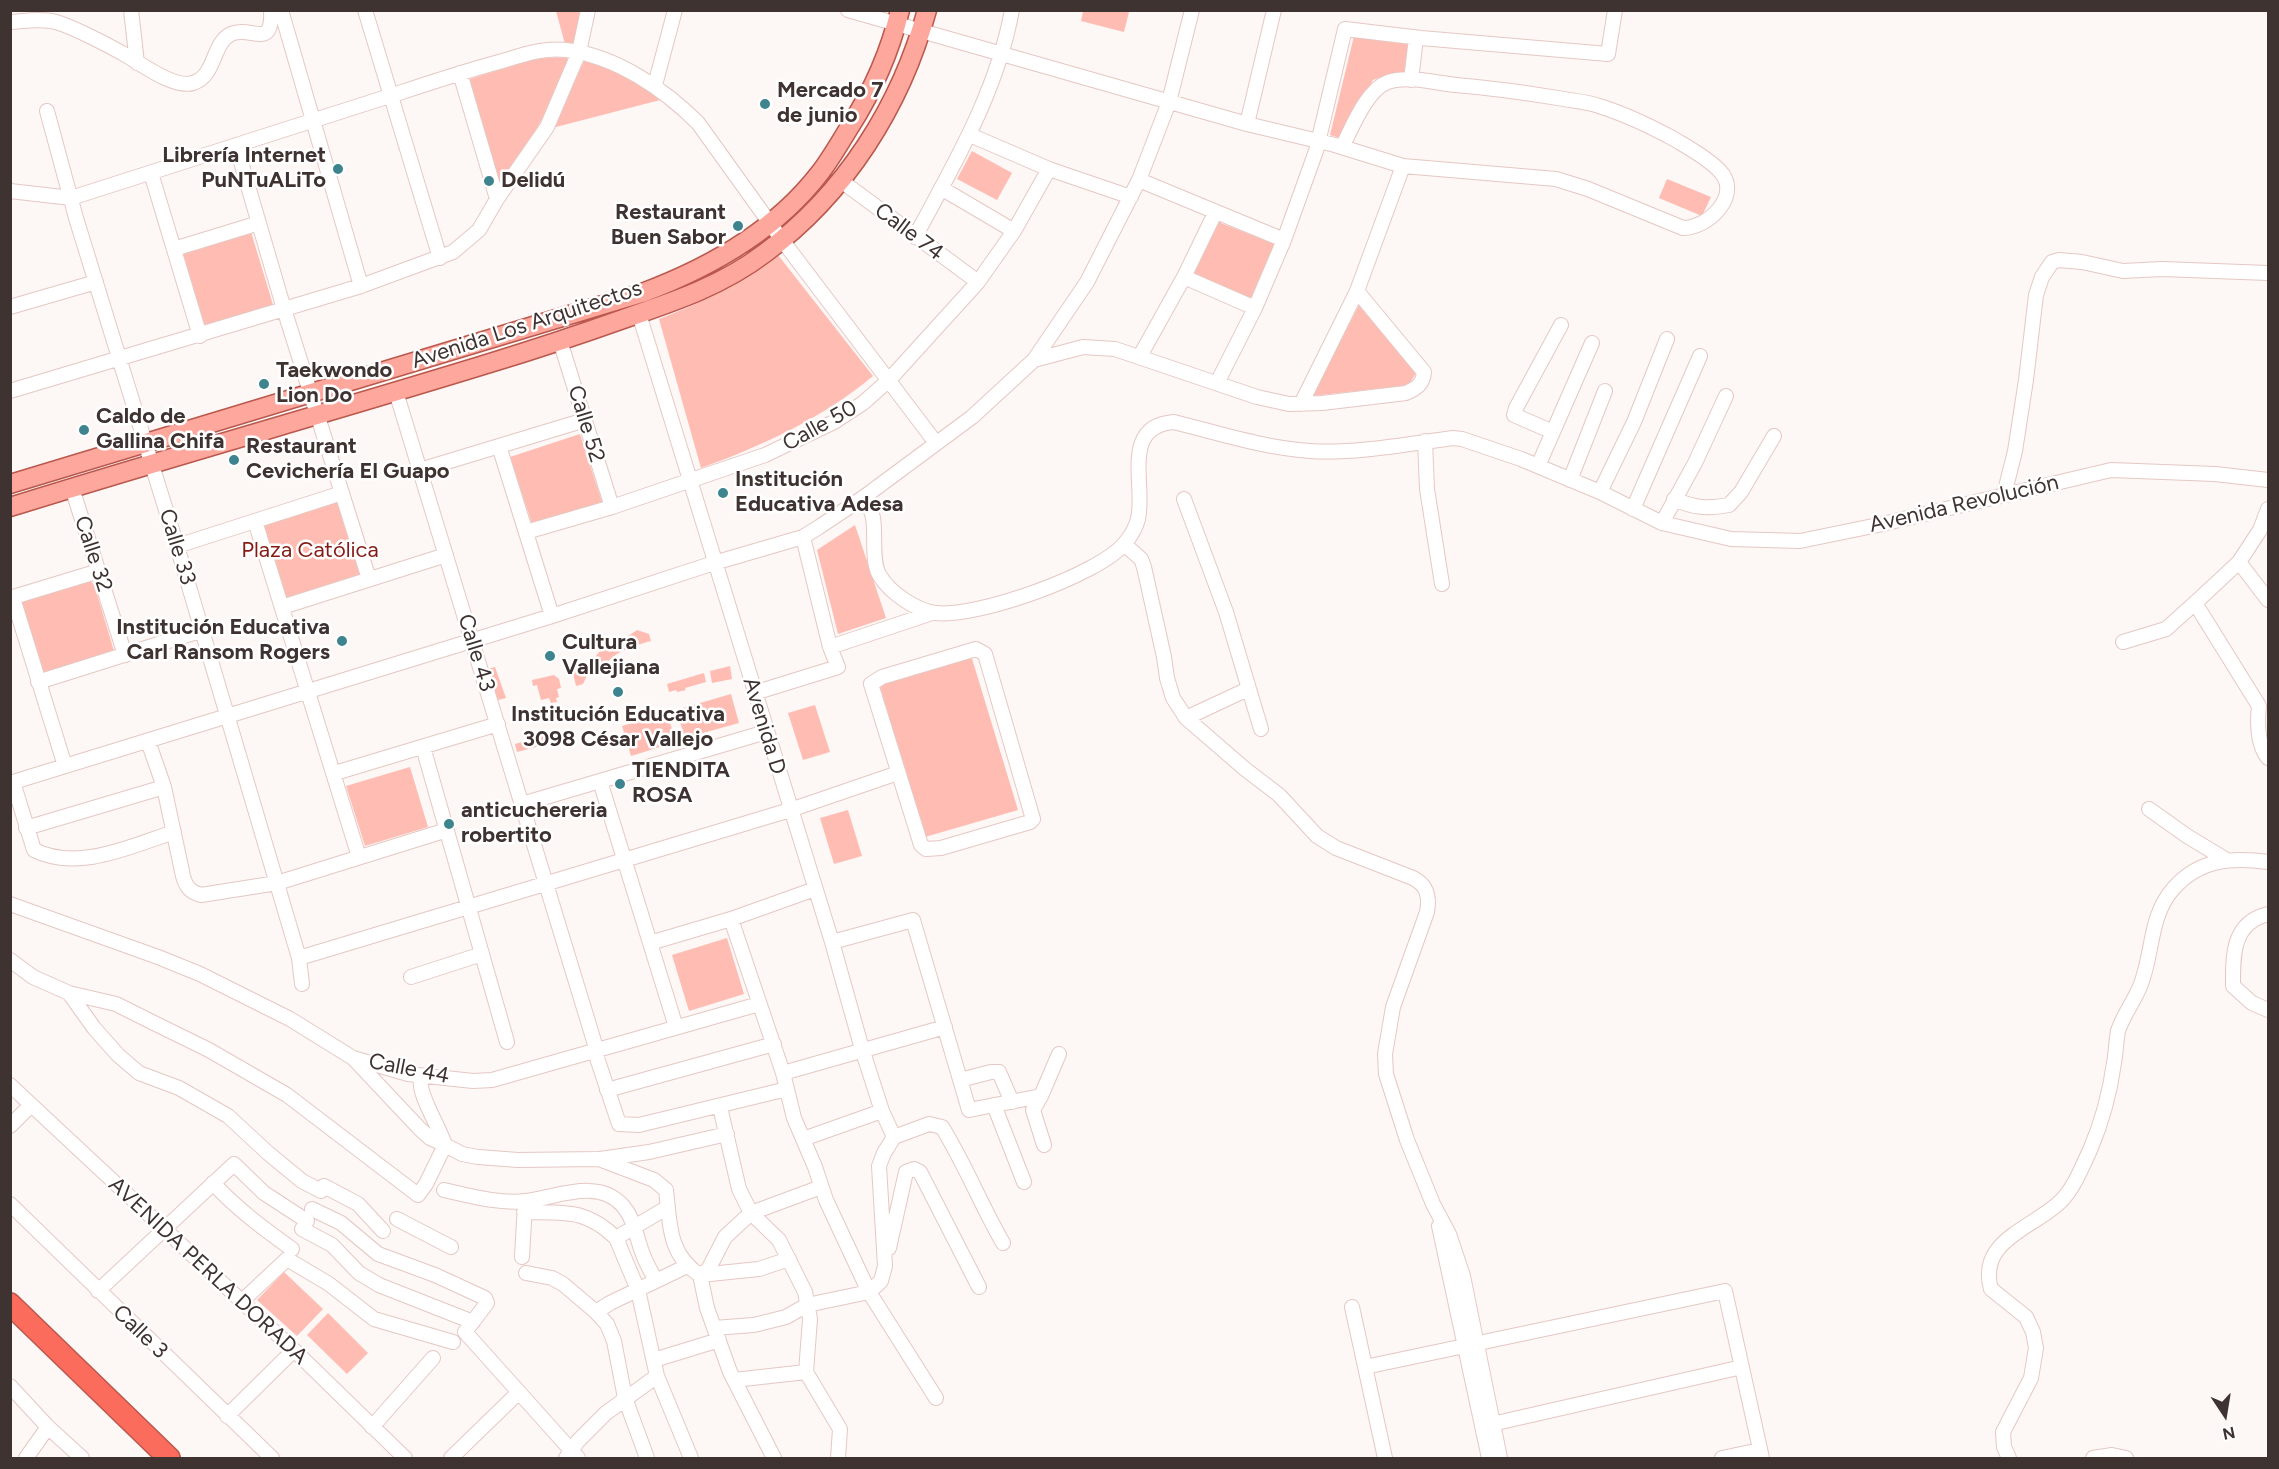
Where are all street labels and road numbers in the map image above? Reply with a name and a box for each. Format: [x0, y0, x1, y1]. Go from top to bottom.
street label: Calle 74 [869, 197, 949, 267]
street label: Avenida Los Arquitectos [409, 275, 645, 375]
street label: Calle 52 [562, 382, 610, 466]
street label: Calle 50 [778, 395, 862, 457]
street label: Avenida Revolución [1867, 469, 2061, 539]
street label: Calle 33 [153, 506, 201, 588]
street label: Calle 32 [68, 513, 118, 595]
street label: Calle 43 [452, 611, 500, 695]
street label: Avenida D [737, 674, 791, 778]
street label: Calle 44 [366, 1048, 452, 1090]
street label: AVENIDA PERLA DORADA [103, 1172, 313, 1370]
street label: Calle 3 [107, 1300, 173, 1364]

